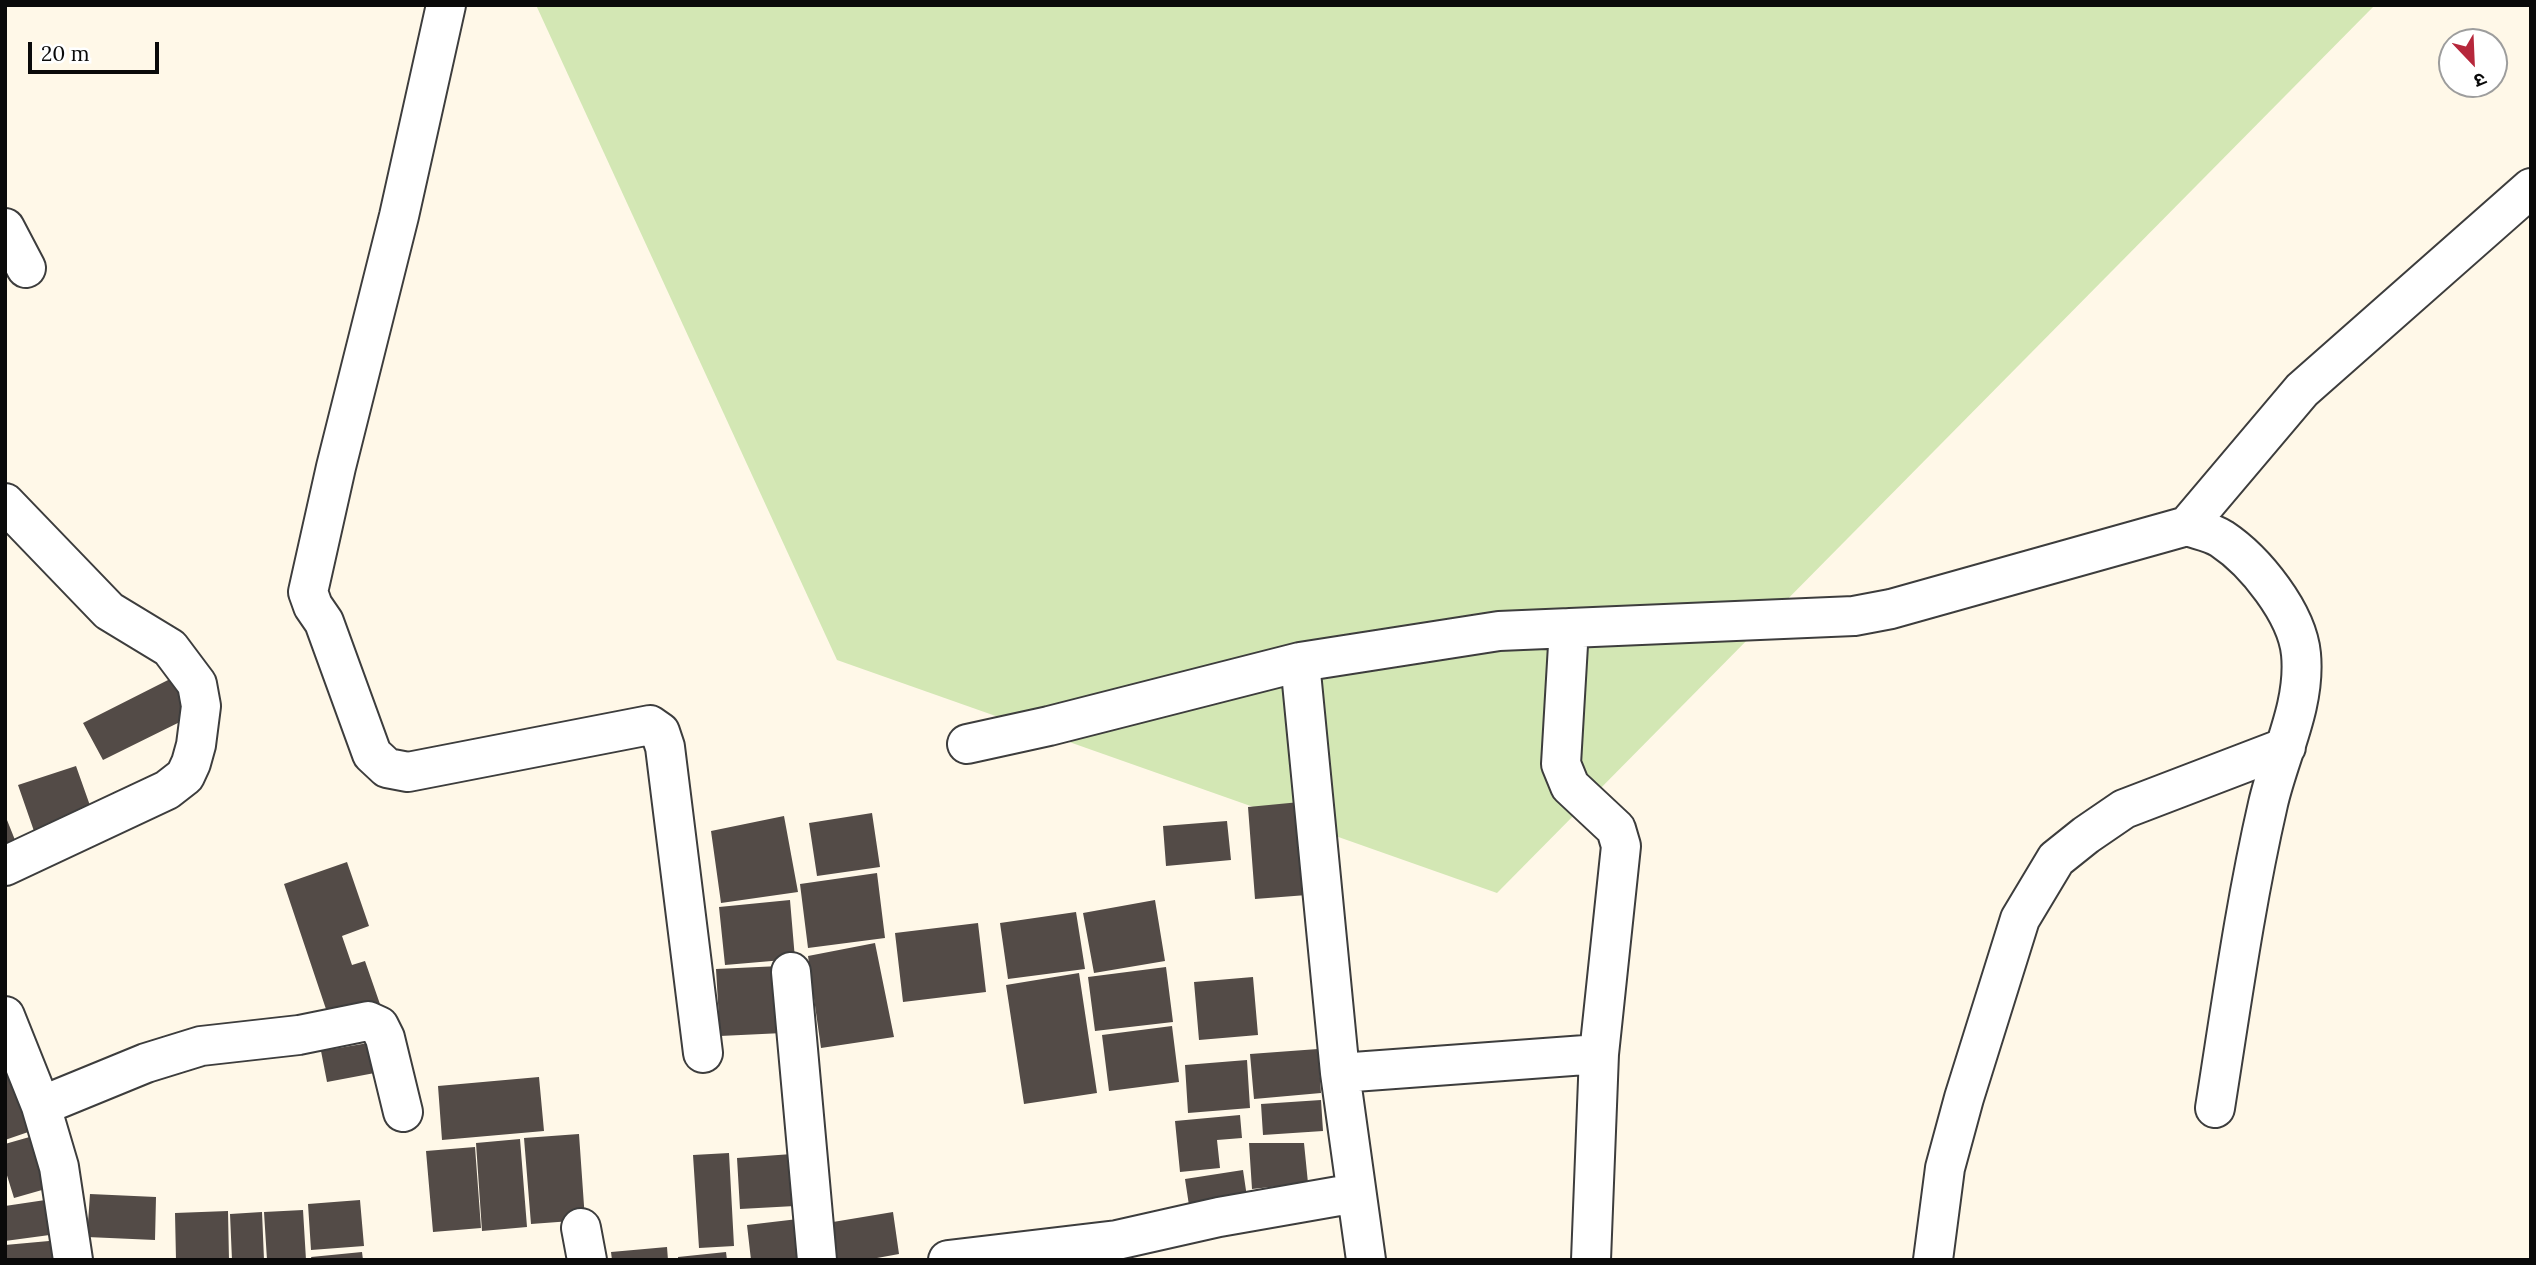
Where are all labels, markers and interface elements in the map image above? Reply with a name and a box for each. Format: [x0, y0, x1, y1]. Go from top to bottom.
scale bar [32, 28, 163, 72]
north arrow [2438, 28, 2508, 98]
text: 20 m [41, 40, 90, 67]
text: उ [2471, 67, 2490, 94]

